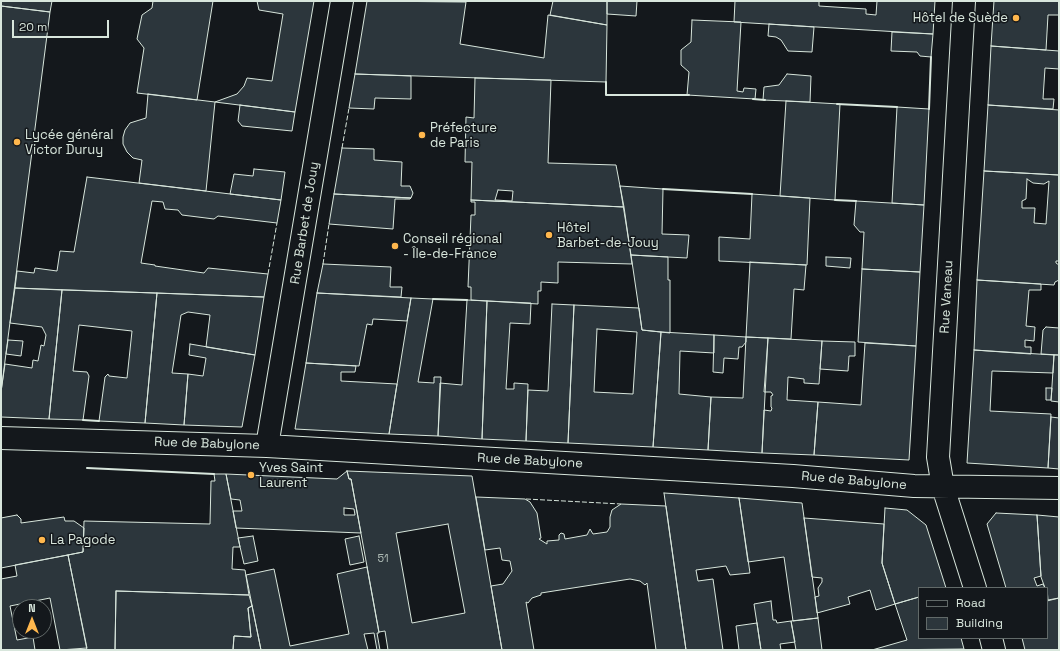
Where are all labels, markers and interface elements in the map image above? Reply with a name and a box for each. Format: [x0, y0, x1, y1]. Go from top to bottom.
place label: Hôtel de Suède [913, 10, 1008, 26]
scale bar [14, 12, 111, 38]
marker: Hôtel de Suède [1011, 13, 1021, 23]
text: 20 m [19, 19, 47, 35]
place label: Préfecture de Paris [430, 120, 497, 151]
place label: Lycée général Victor Duruy [25, 127, 114, 158]
marker: Préfecture de Paris [417, 130, 427, 140]
marker: Lycée général Victor Duruy [12, 137, 22, 147]
street label: Rue Barbet de Jouy [288, 161, 322, 285]
place label: Hôtel Barbet-de-Jouy [557, 220, 659, 251]
marker: Hôtel Barbet-de-Jouy [544, 230, 554, 240]
place label: Conseil régional - Île-de-France [403, 231, 502, 262]
marker: Conseil régional - Île-de-France [390, 241, 400, 251]
street label: Rue Vaneau [937, 260, 957, 334]
street label: Rue de Babylone [154, 434, 260, 454]
street label: Rue de Babylone [477, 450, 583, 472]
place label: Yves Saint Laurent [259, 460, 323, 491]
street label: Rue de Babylone [801, 469, 907, 493]
marker: Yves Saint Laurent [246, 470, 256, 480]
place label: La Pagode [50, 532, 115, 548]
marker: La Pagode [37, 535, 47, 545]
house number: 51 [377, 552, 389, 566]
legend [918, 587, 1048, 639]
text: Road [956, 595, 985, 611]
north arrow [12, 599, 52, 639]
text: N [28, 601, 36, 615]
text: Building [956, 615, 1003, 631]

